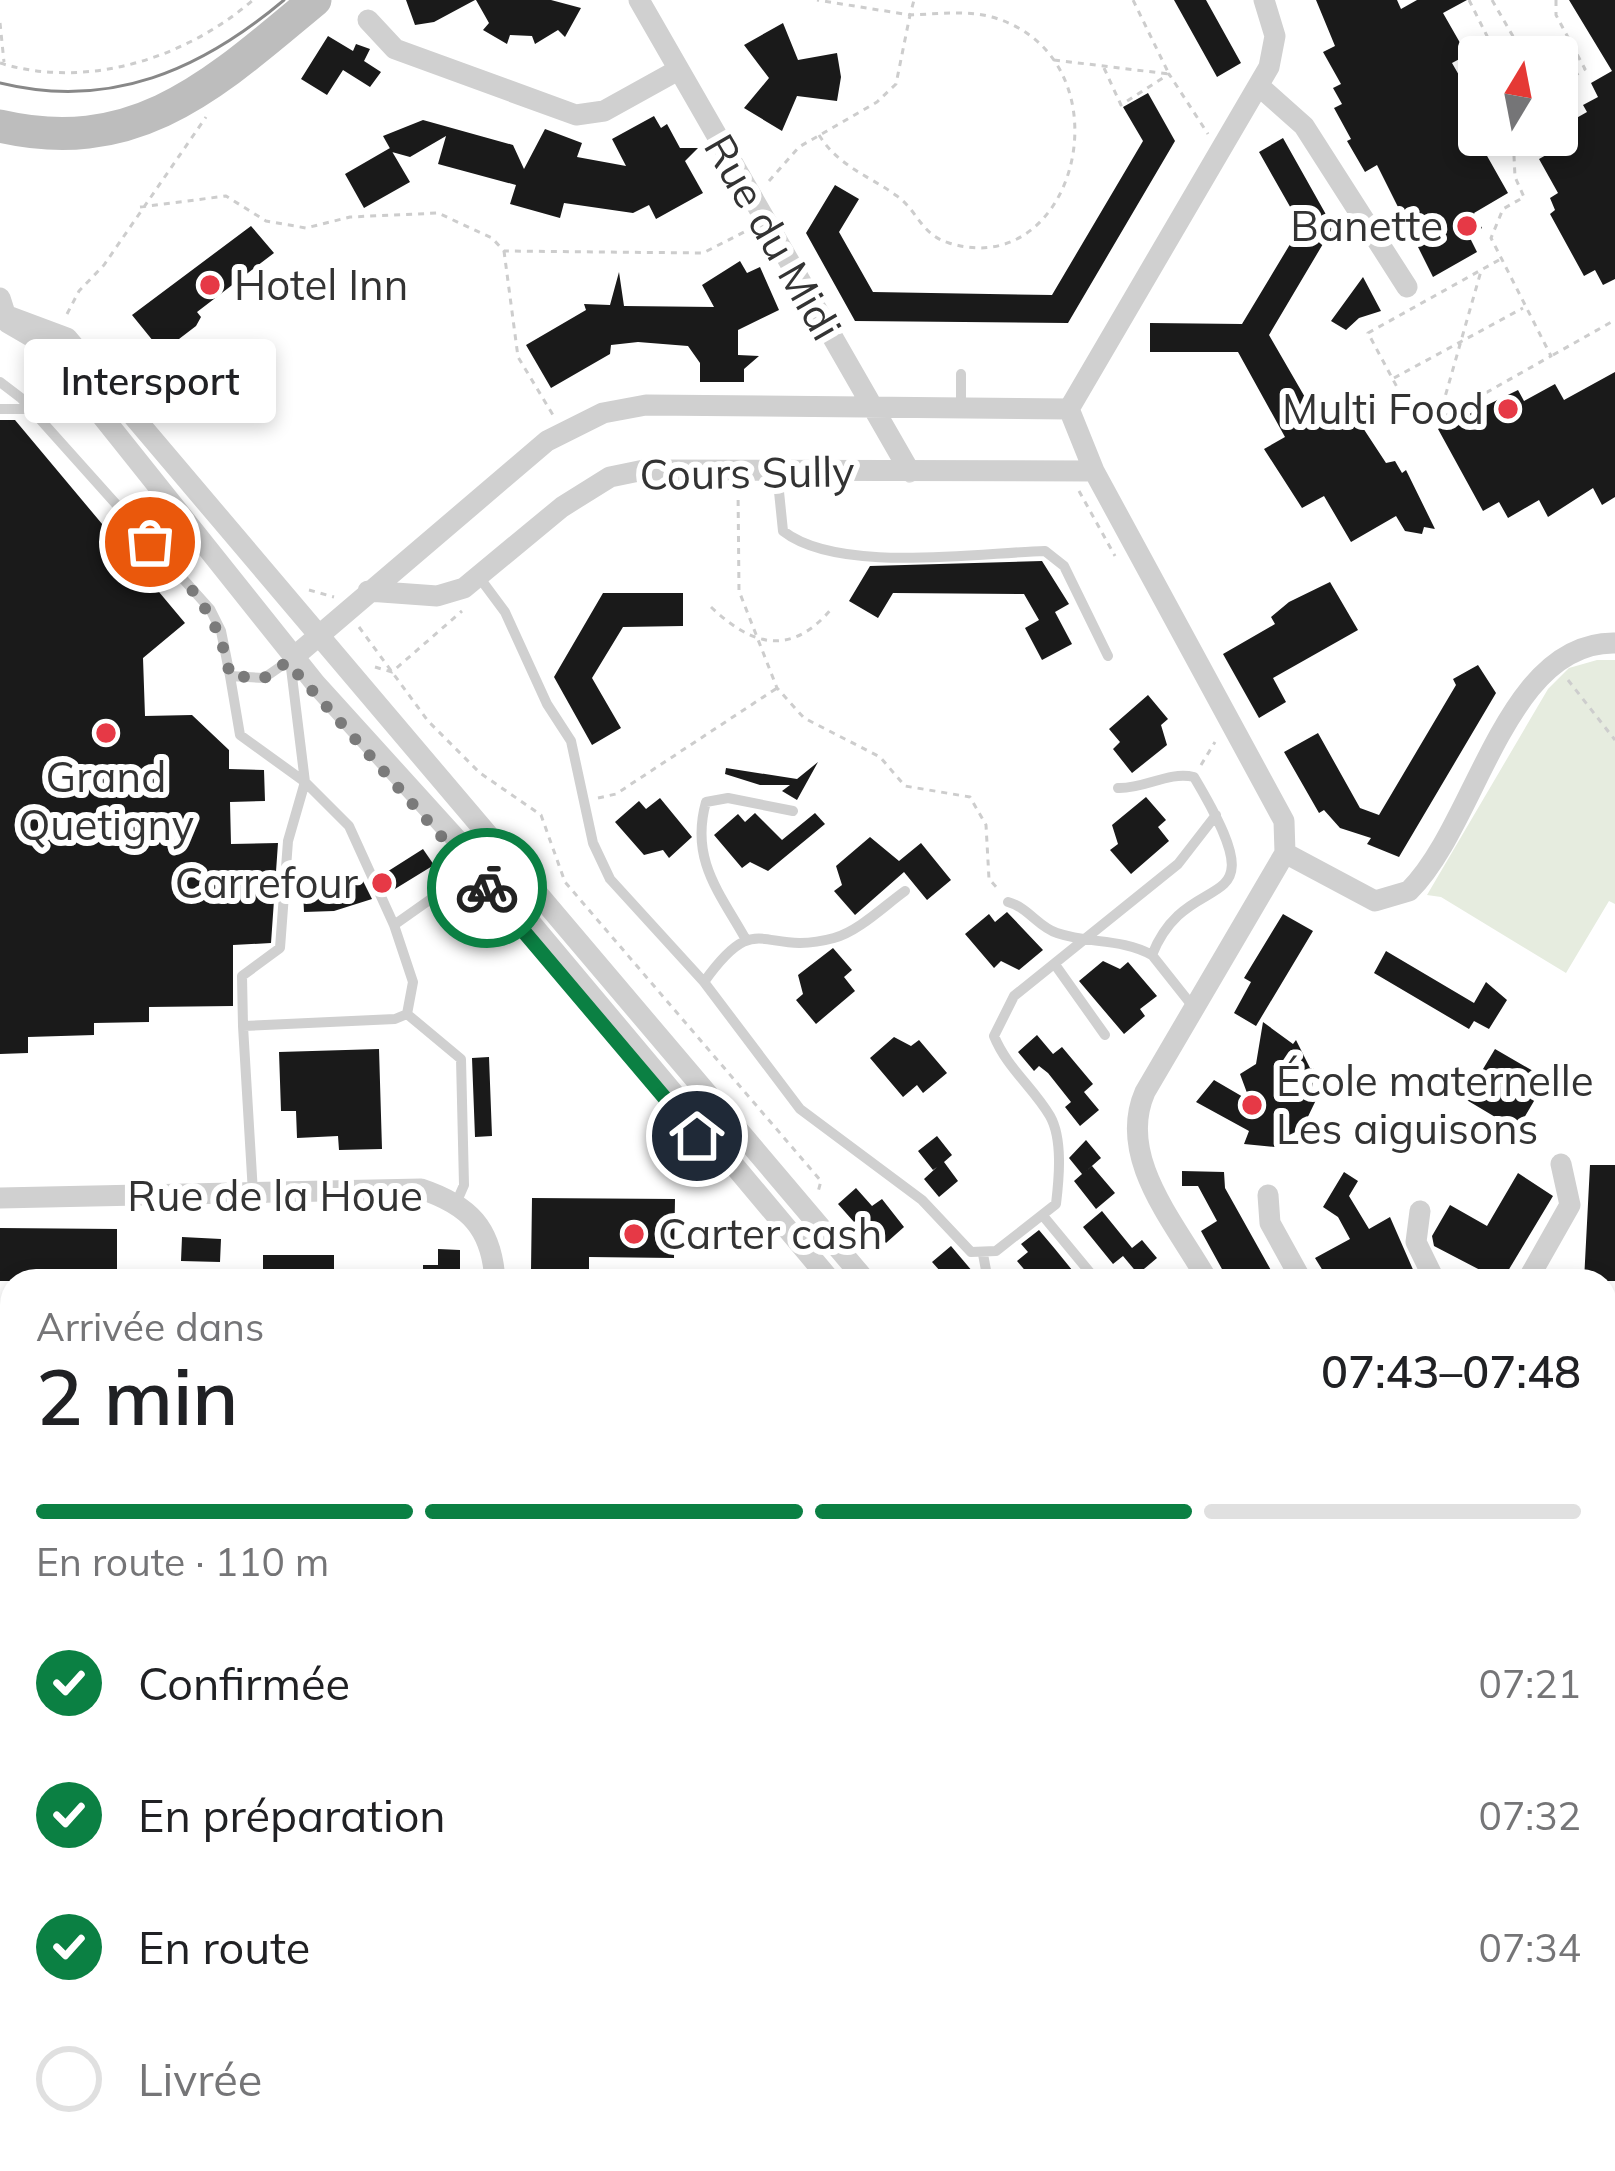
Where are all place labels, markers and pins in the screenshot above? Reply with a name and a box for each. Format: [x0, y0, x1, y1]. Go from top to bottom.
place label: Banette [1290, 199, 1443, 252]
marker: Banette [1454, 213, 1480, 239]
place label: Hotel Inn [234, 258, 408, 311]
marker: Hotel Inn [197, 272, 223, 298]
callout: Intersport [24, 338, 276, 422]
place label: Multi Food [1282, 382, 1484, 435]
marker: Multi Food [1495, 396, 1521, 422]
pin [99, 491, 201, 593]
marker: Grand Quetigny [93, 720, 119, 746]
place label: Grand Quetigny [18, 750, 194, 851]
place label: Carrefour [175, 856, 359, 909]
marker: Carrefour [369, 870, 395, 896]
place label: École maternelle Les aiguisons [1276, 1054, 1594, 1155]
pin [646, 1085, 748, 1187]
marker: École maternelle Les aiguisons [1239, 1092, 1265, 1118]
place label: Carter cash [658, 1207, 882, 1260]
marker: Carter cash [621, 1221, 647, 1247]

